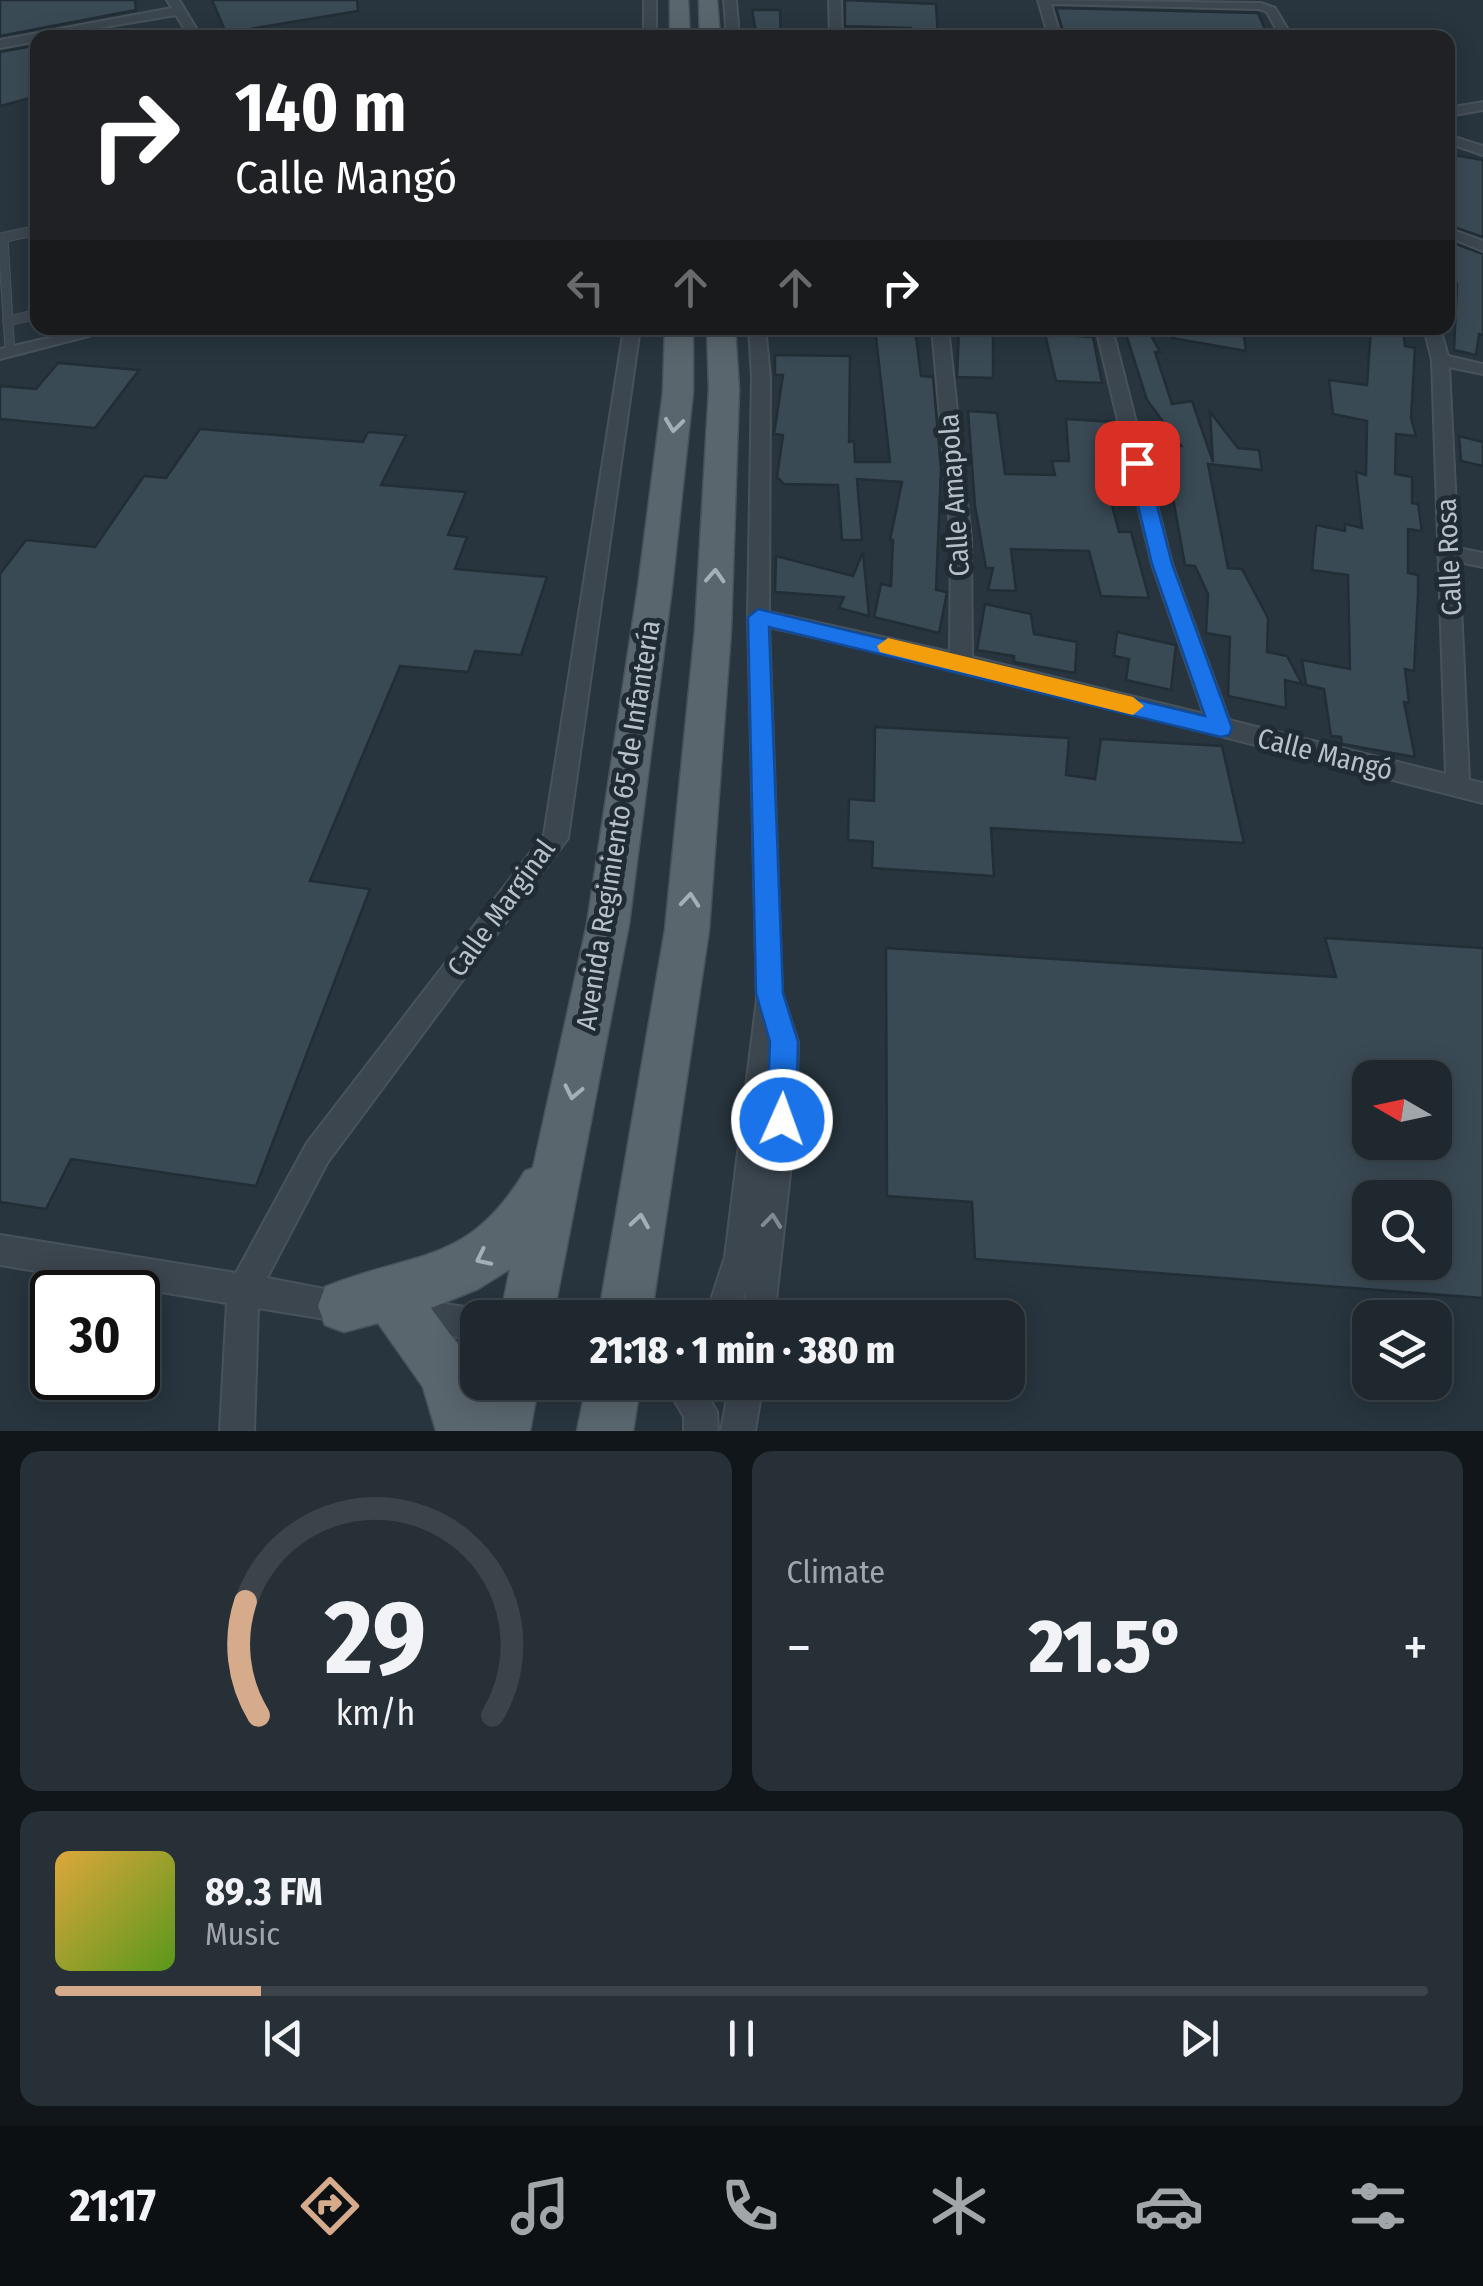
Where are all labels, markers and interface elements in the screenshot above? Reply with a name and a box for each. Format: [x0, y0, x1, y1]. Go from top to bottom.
text: 140 m [235, 66, 407, 150]
icon: right [70, 70, 200, 200]
text: Calle Mangó [235, 151, 457, 205]
icon: left [558, 260, 613, 315]
icon: ahead [663, 260, 718, 315]
icon: ahead [768, 260, 823, 315]
icon: right [873, 260, 928, 315]
street label: Calle Amapola [932, 413, 976, 577]
one-way arrow [664, 417, 685, 433]
pin [1095, 421, 1180, 506]
icon: arrive [1110, 436, 1165, 491]
street label: Calle Rosa [1429, 497, 1469, 617]
one-way arrow [705, 568, 726, 584]
street label: Avenida Regimiento 65 de Infantería [569, 618, 667, 1032]
street label: Calle Mangó [1254, 721, 1396, 787]
street label: Calle Marginal [440, 833, 562, 983]
one-way arrow [678, 892, 700, 908]
north arrow [1352, 1060, 1452, 1160]
map controls [1352, 1060, 1452, 1400]
position arrow [730, 1068, 834, 1172]
one-way arrow [564, 1083, 585, 1100]
button: search [1352, 1180, 1452, 1280]
one-way arrow [629, 1213, 650, 1230]
one-way arrow [760, 1213, 782, 1229]
one-way arrow [475, 1246, 493, 1266]
speed limit sign: 30 [30, 1270, 160, 1400]
button: layers [1352, 1300, 1452, 1400]
text: 21:18 · 1 min · 380 m [590, 1327, 895, 1373]
text: Climate [787, 1553, 885, 1591]
text: 29 [324, 1576, 426, 1701]
text: 21.5° [1029, 1602, 1185, 1692]
text: − [787, 1615, 811, 1681]
text: + [1403, 1615, 1428, 1681]
text: km/h [336, 1692, 416, 1734]
text: 89.3 FM [205, 1869, 323, 1915]
text: Music [205, 1915, 280, 1953]
icon: previous [256, 2011, 311, 2066]
icon: pause [714, 2011, 769, 2066]
icon: next [1172, 2011, 1227, 2066]
icon: directions [295, 2171, 365, 2241]
icon: music [505, 2171, 575, 2241]
icon: phone [715, 2171, 785, 2241]
icon: climate [924, 2171, 994, 2241]
icon: car [1134, 2171, 1204, 2241]
icon: filters [1343, 2171, 1413, 2241]
text: 21:17 [70, 2179, 156, 2233]

